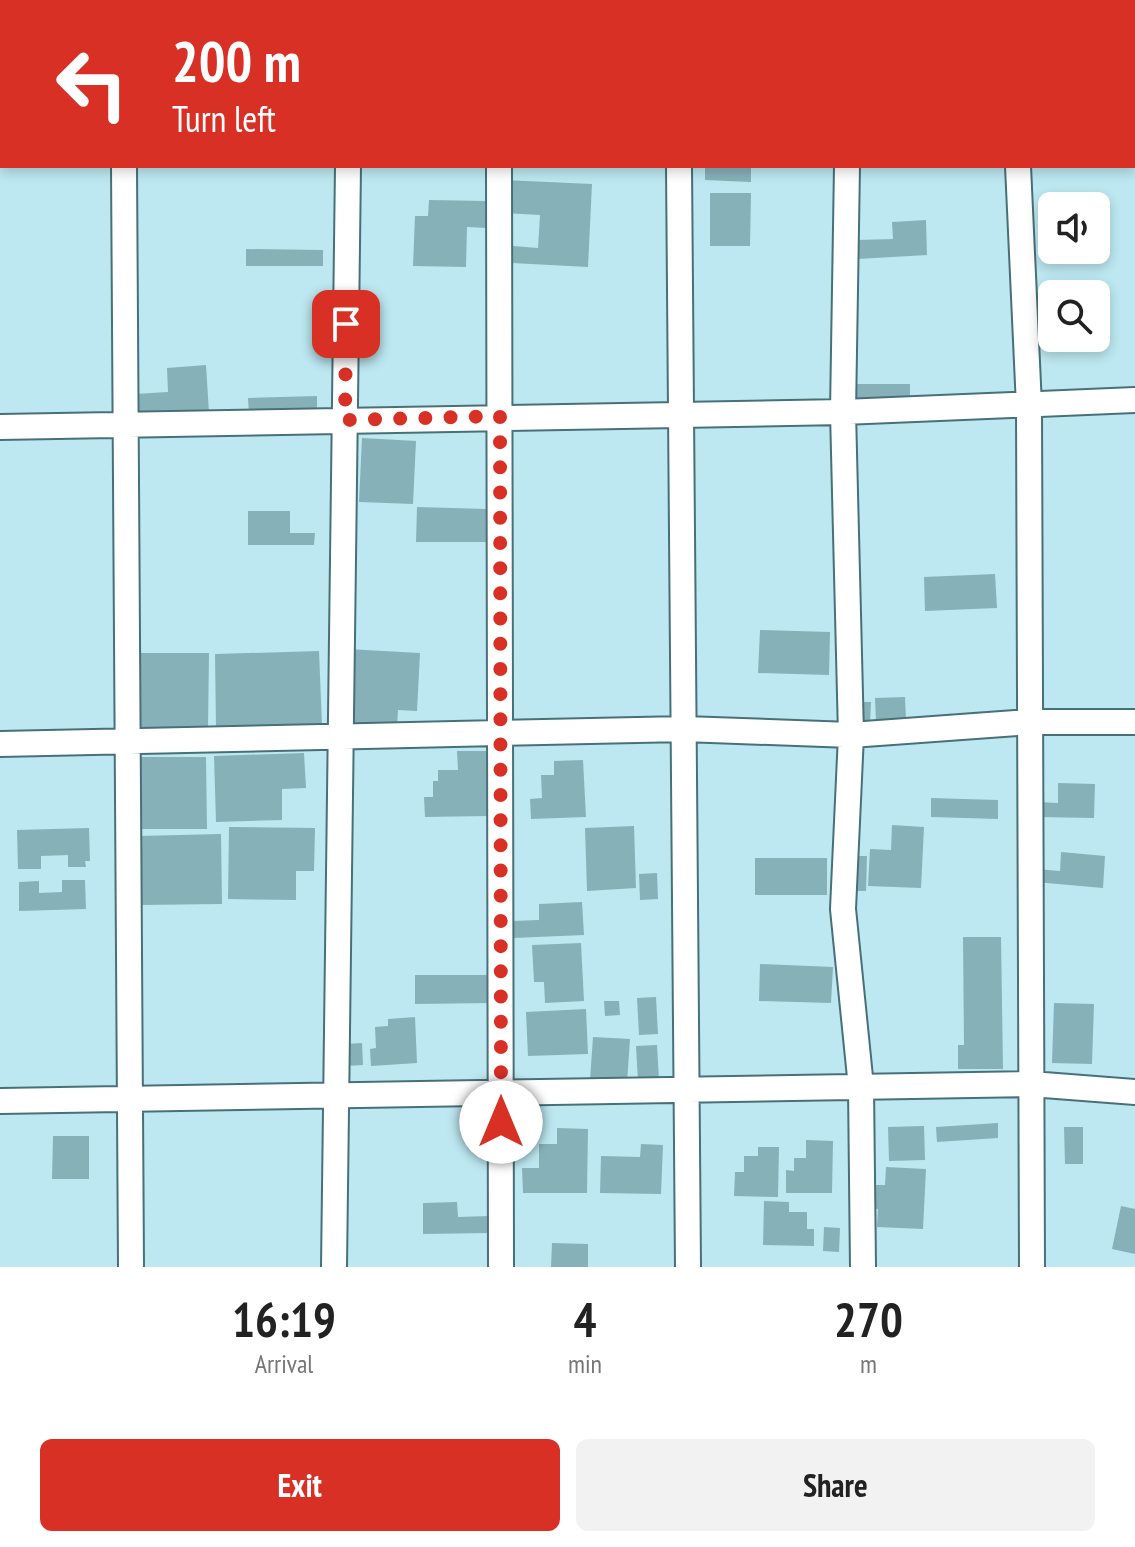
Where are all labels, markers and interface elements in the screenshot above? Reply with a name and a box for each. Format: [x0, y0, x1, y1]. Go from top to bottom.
text: 200 m [172, 25, 301, 97]
icon: left [40, 32, 144, 136]
text: Turn left [172, 95, 276, 142]
map controls [1038, 192, 1110, 352]
button: sound [1038, 192, 1110, 264]
button: search [1038, 280, 1110, 352]
pin [312, 290, 380, 358]
icon: arrive [324, 302, 368, 346]
position arrow [459, 1080, 543, 1164]
text: 16:19 [232, 1288, 336, 1350]
text: 4 [574, 1288, 596, 1350]
text: 270 [834, 1288, 903, 1350]
text: Arrival [255, 1347, 313, 1380]
text: min [568, 1347, 602, 1380]
text: m [860, 1347, 877, 1380]
button: Exit [40, 1439, 560, 1531]
button: Share [576, 1439, 1095, 1531]

